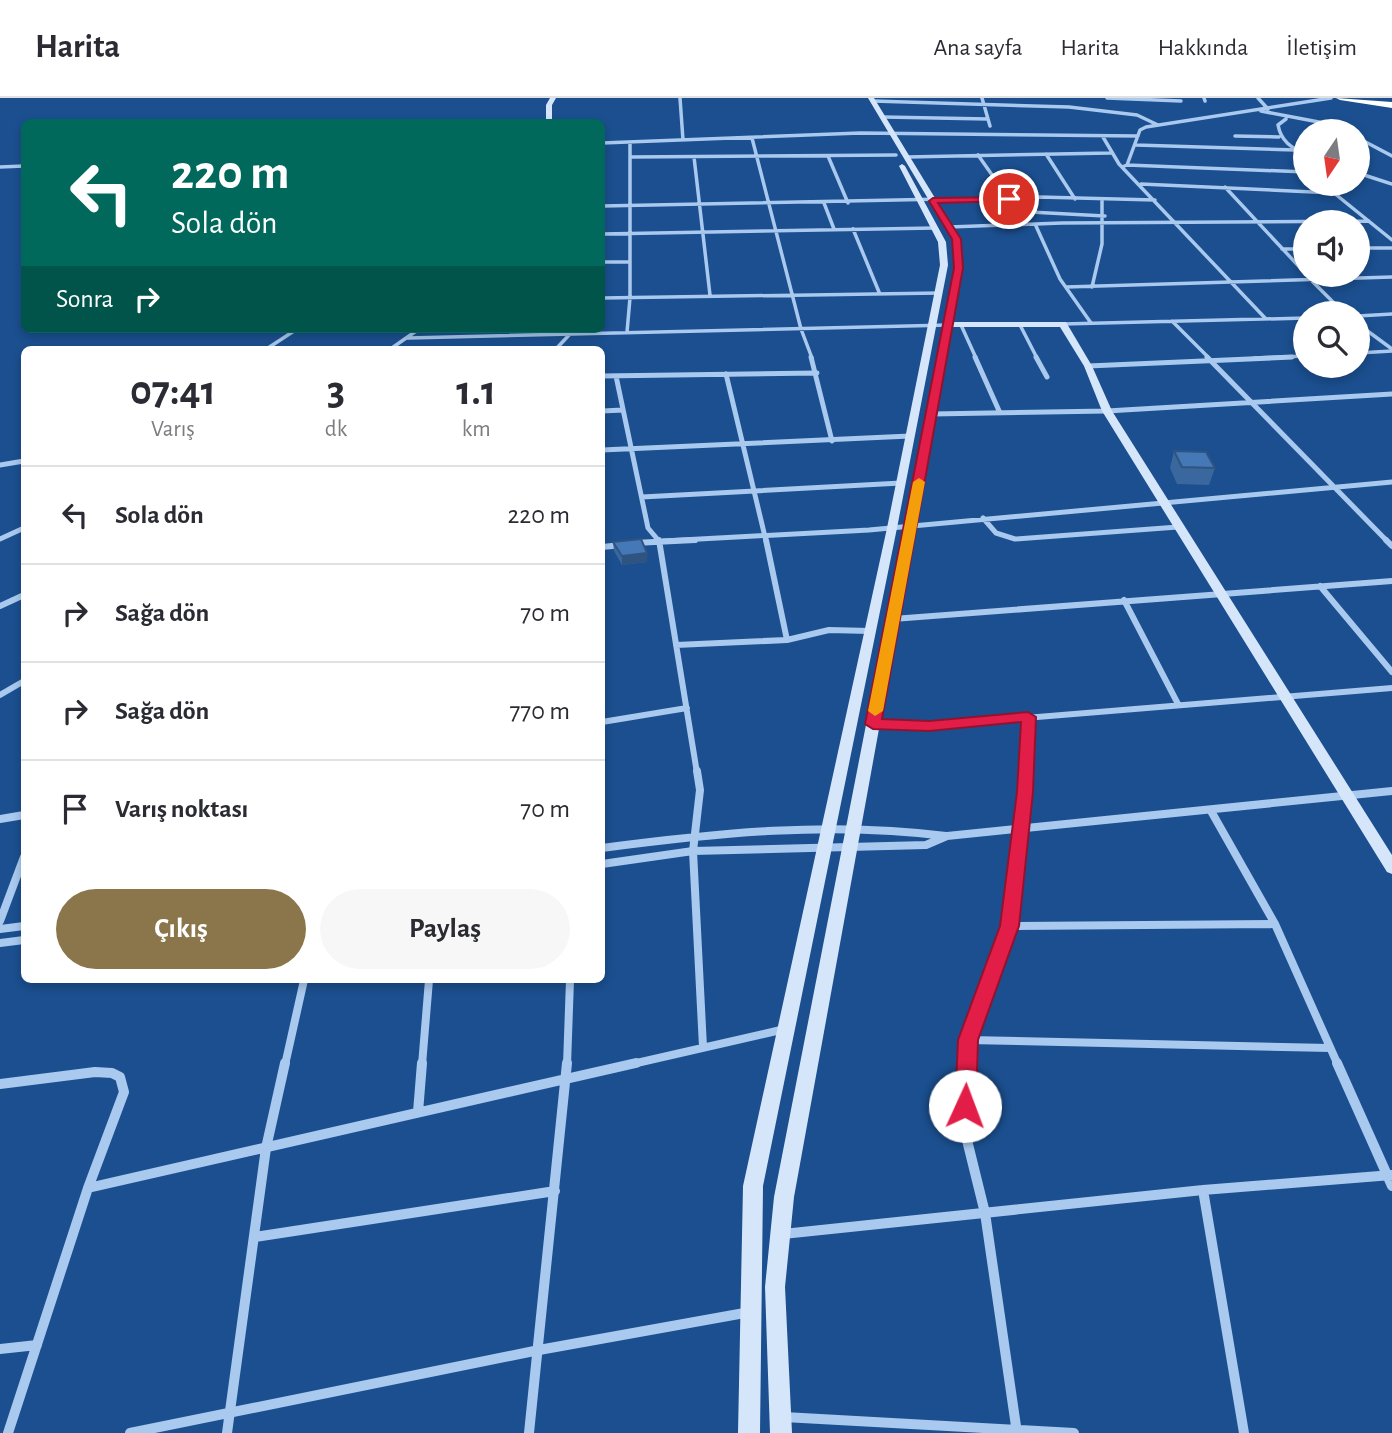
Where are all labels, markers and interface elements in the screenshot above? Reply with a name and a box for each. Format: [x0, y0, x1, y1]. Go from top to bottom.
text: Harita [35, 31, 120, 64]
text: Ana sayfa [933, 36, 1023, 60]
text: Harita [1061, 36, 1120, 60]
text: Hakkında [1158, 36, 1248, 60]
text: İletişim [1286, 36, 1357, 60]
north arrow [1293, 119, 1370, 196]
map controls [1293, 119, 1370, 378]
icon: left [56, 147, 147, 238]
text: 220 m [171, 149, 290, 198]
pin [979, 169, 1039, 229]
icon: arrive [990, 180, 1028, 218]
text: Sola dön [171, 207, 278, 239]
button: sound [1293, 210, 1370, 287]
icon: right [128, 280, 166, 318]
text: Sonra [56, 286, 114, 312]
button: search [1293, 301, 1370, 378]
text: 07:41 [130, 370, 216, 412]
text: 3 [327, 370, 345, 412]
text: 1.1 [456, 370, 496, 412]
text: Varış [151, 418, 195, 441]
text: dk [325, 418, 347, 441]
text: km [462, 418, 491, 441]
icon: left [56, 496, 94, 534]
text: Sola dön [115, 502, 204, 528]
text: 220 m [508, 502, 570, 528]
icon: right [56, 594, 94, 632]
text: Sağa dön [115, 600, 209, 626]
text: 70 m [520, 600, 570, 626]
icon: right [56, 692, 94, 730]
text: Sağa dön [115, 698, 209, 724]
text: 770 m [509, 698, 570, 724]
icon: arrive [56, 790, 94, 828]
text: Varış noktası [115, 796, 248, 822]
text: 70 m [520, 796, 570, 822]
button: Çıkış [56, 889, 306, 969]
button: Paylaş [320, 889, 570, 969]
position arrow [928, 1069, 1002, 1143]

